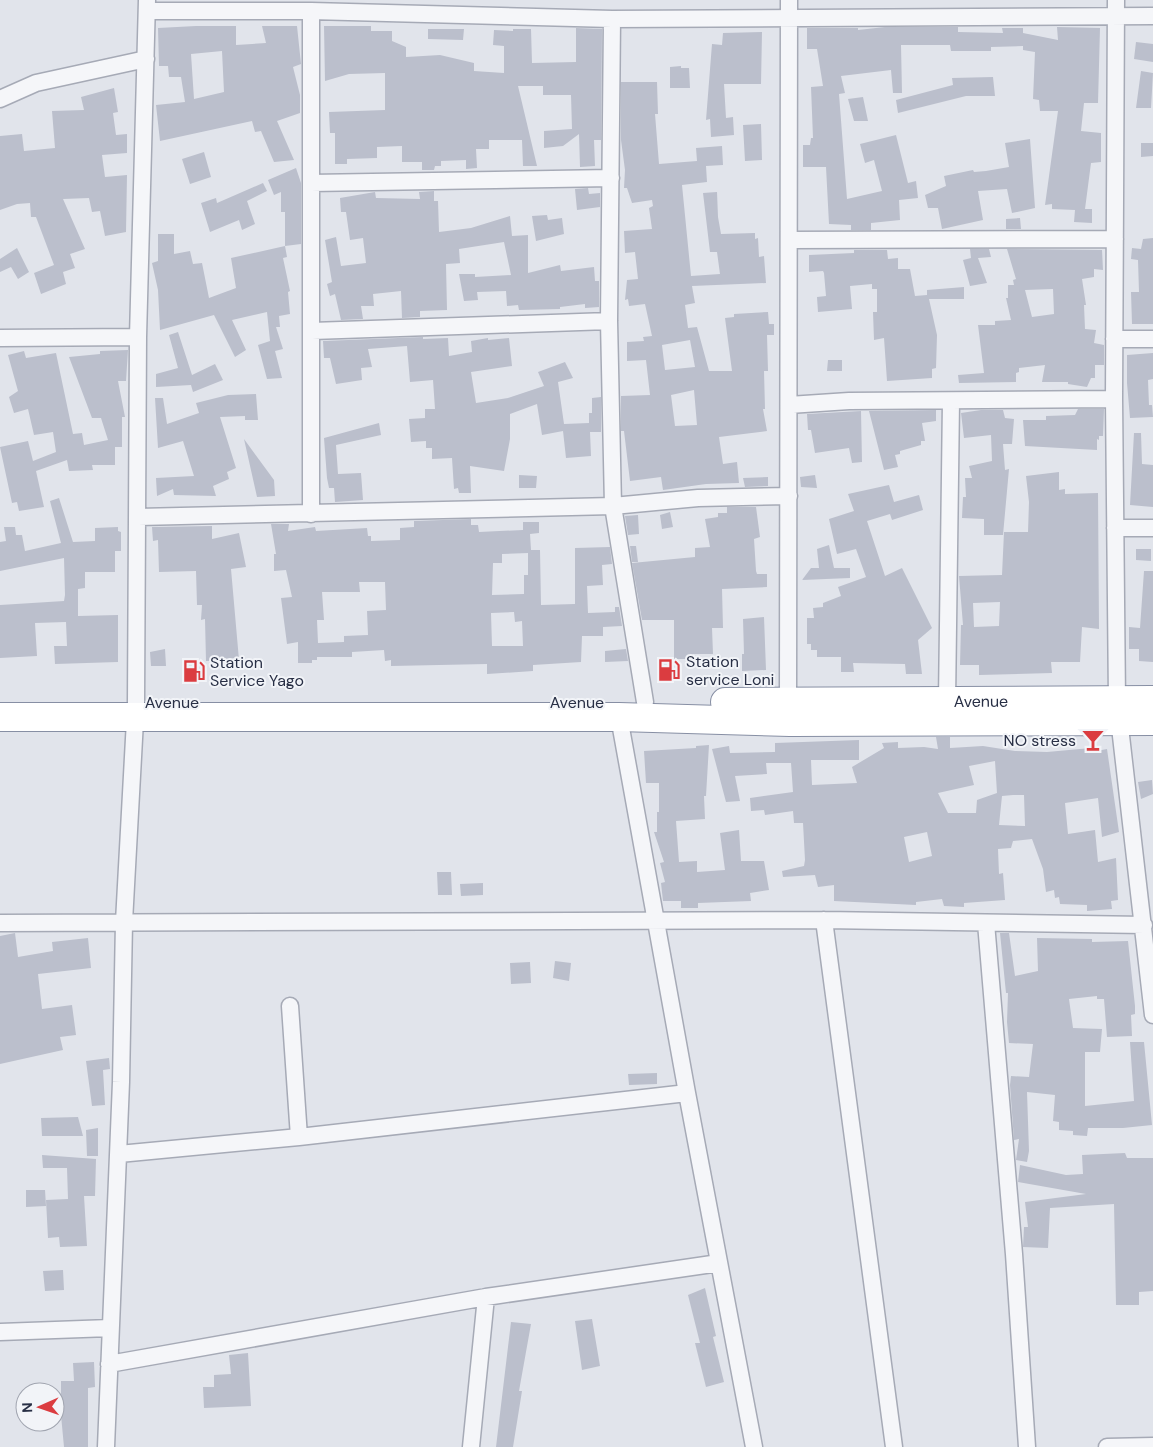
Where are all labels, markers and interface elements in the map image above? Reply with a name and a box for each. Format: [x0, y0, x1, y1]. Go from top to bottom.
place label: Station service Loni [686, 651, 774, 690]
place label: Station Service Yago [210, 652, 304, 691]
fuel station icon: Station service Loni [656, 657, 682, 683]
fuel station icon: Station Service Yago [181, 658, 207, 684]
street label: Avenue [954, 691, 1008, 712]
street label: Avenue [145, 692, 199, 713]
street label: Avenue [550, 692, 604, 713]
bar icon: NO stress [1080, 727, 1106, 753]
place label: NO stress [1004, 730, 1076, 751]
north arrow [15, 1382, 65, 1432]
text: N [18, 1402, 36, 1413]

